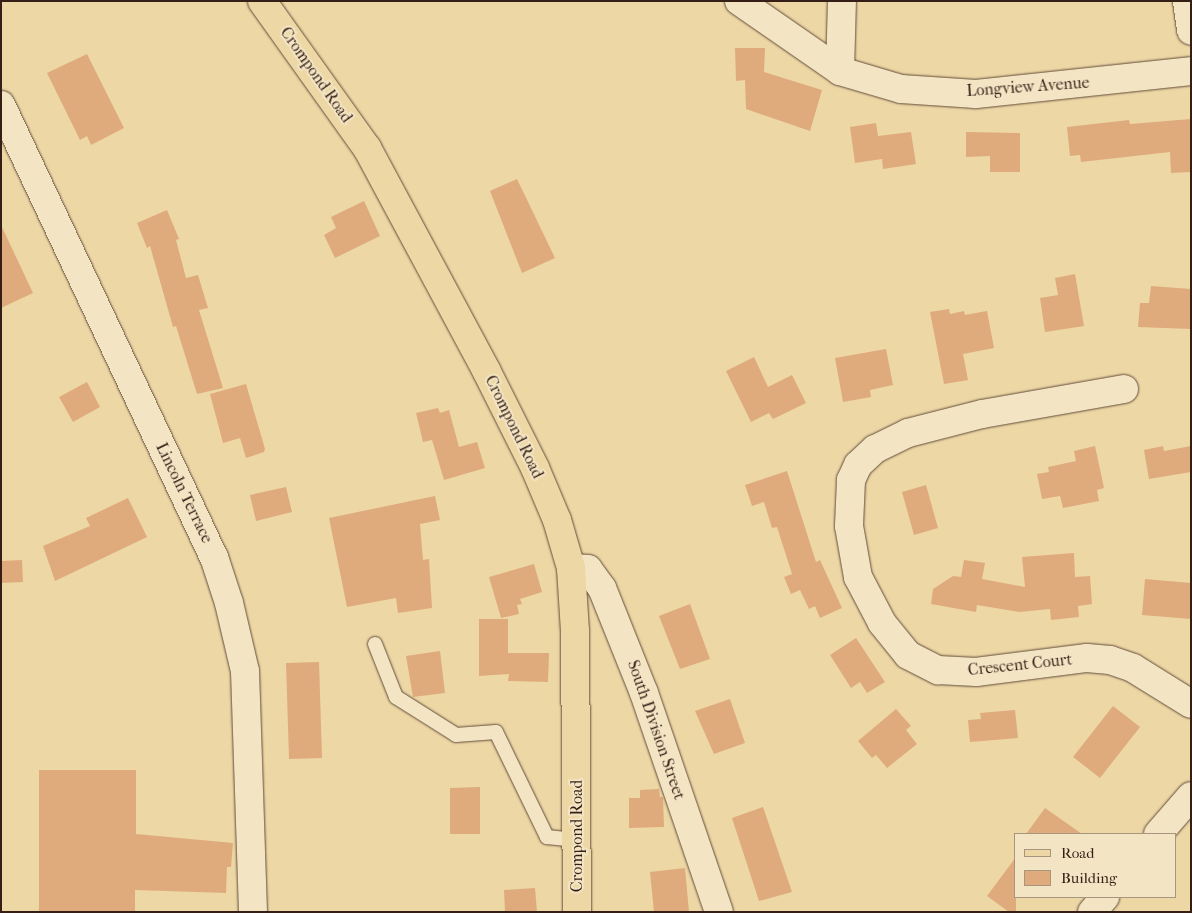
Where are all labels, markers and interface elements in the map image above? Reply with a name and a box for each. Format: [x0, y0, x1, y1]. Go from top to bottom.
street label: Crompond Road [276, 23, 356, 127]
street label: Longview Avenue [966, 73, 1090, 101]
street label: Crompond Road [481, 372, 547, 482]
street label: Lincoln Terrace [151, 440, 217, 546]
street label: Crescent Court [967, 650, 1073, 680]
street label: South Division Street [623, 658, 689, 802]
street label: Crompond Road [567, 780, 587, 892]
legend [1014, 833, 1177, 898]
text: Road [1061, 844, 1094, 862]
text: Building [1061, 869, 1117, 887]

